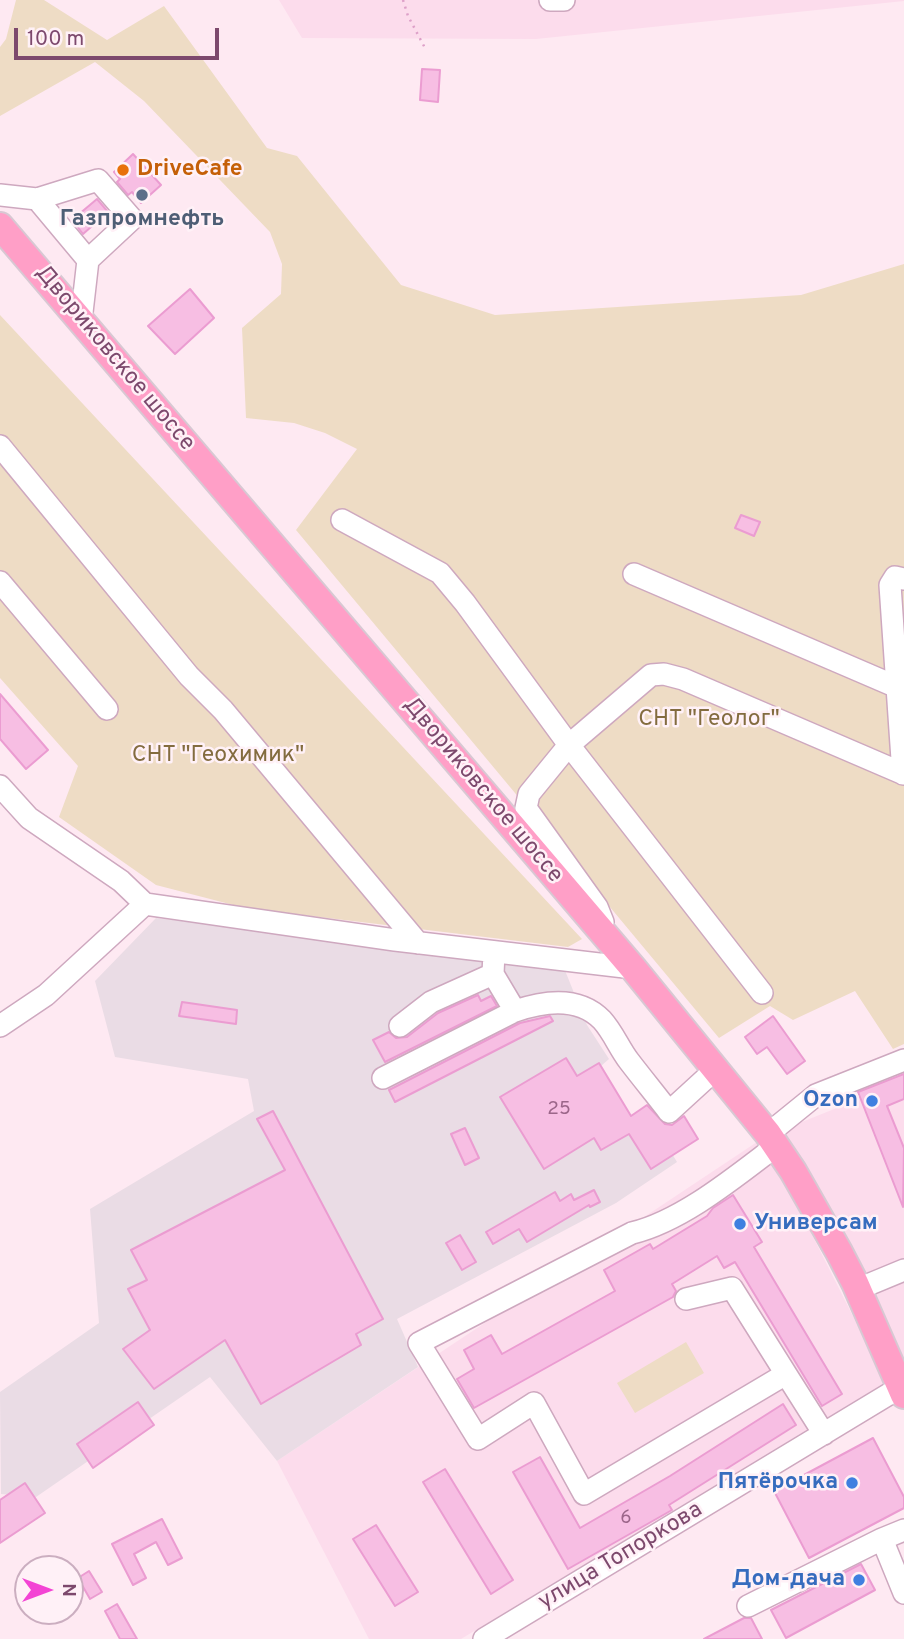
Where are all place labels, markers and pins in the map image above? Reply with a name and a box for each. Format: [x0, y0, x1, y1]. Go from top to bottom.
place label: DriveCafe [137, 156, 243, 184]
marker: DriveCafe [115, 162, 131, 178]
marker: Газпромнефть [134, 187, 150, 203]
place label: Газпромнефть [60, 206, 224, 234]
place label: Ozon [803, 1087, 858, 1115]
marker: Ozon [864, 1093, 880, 1109]
place label: Универсам [754, 1210, 878, 1238]
marker: Универсам [732, 1216, 748, 1232]
place label: Пятёрочка [718, 1469, 838, 1497]
marker: Пятёрочка [844, 1475, 860, 1491]
place label: Дом-дача [732, 1566, 845, 1594]
marker: Дом-дача [851, 1572, 867, 1588]

